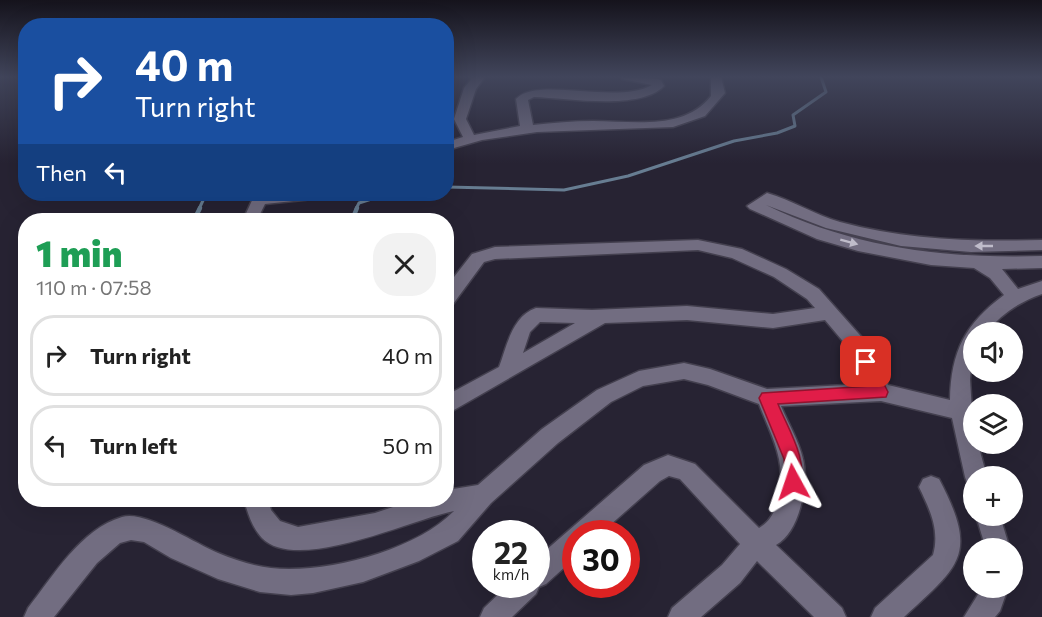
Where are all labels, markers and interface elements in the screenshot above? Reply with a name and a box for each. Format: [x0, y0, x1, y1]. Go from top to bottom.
text: 40 m [135, 38, 233, 90]
icon: right [36, 42, 114, 120]
text: Turn right [135, 90, 255, 123]
icon: left [99, 156, 132, 189]
text: Then [36, 159, 87, 186]
text: 1 min [36, 230, 122, 274]
button: close [373, 233, 436, 296]
one-way arrow [840, 238, 858, 248]
one-way arrow [974, 241, 993, 251]
text: 110 m · 07:58 [36, 275, 152, 299]
map controls [963, 322, 1023, 598]
button: sound [963, 322, 1023, 382]
pin [840, 336, 891, 387]
icon: right [39, 339, 72, 372]
text: Turn right [90, 342, 191, 369]
text: 40 m [382, 342, 433, 369]
icon: arrive [849, 345, 882, 378]
button: layers [963, 394, 1023, 454]
icon: left [39, 429, 72, 462]
text: Turn left [90, 432, 177, 459]
text: 50 m [383, 432, 433, 459]
position arrow [761, 450, 825, 514]
button: + [963, 466, 1023, 526]
speed limit sign: 30 [562, 520, 640, 598]
text: 22 [494, 533, 528, 570]
button: − [963, 538, 1023, 598]
text: km/h [493, 565, 529, 583]

